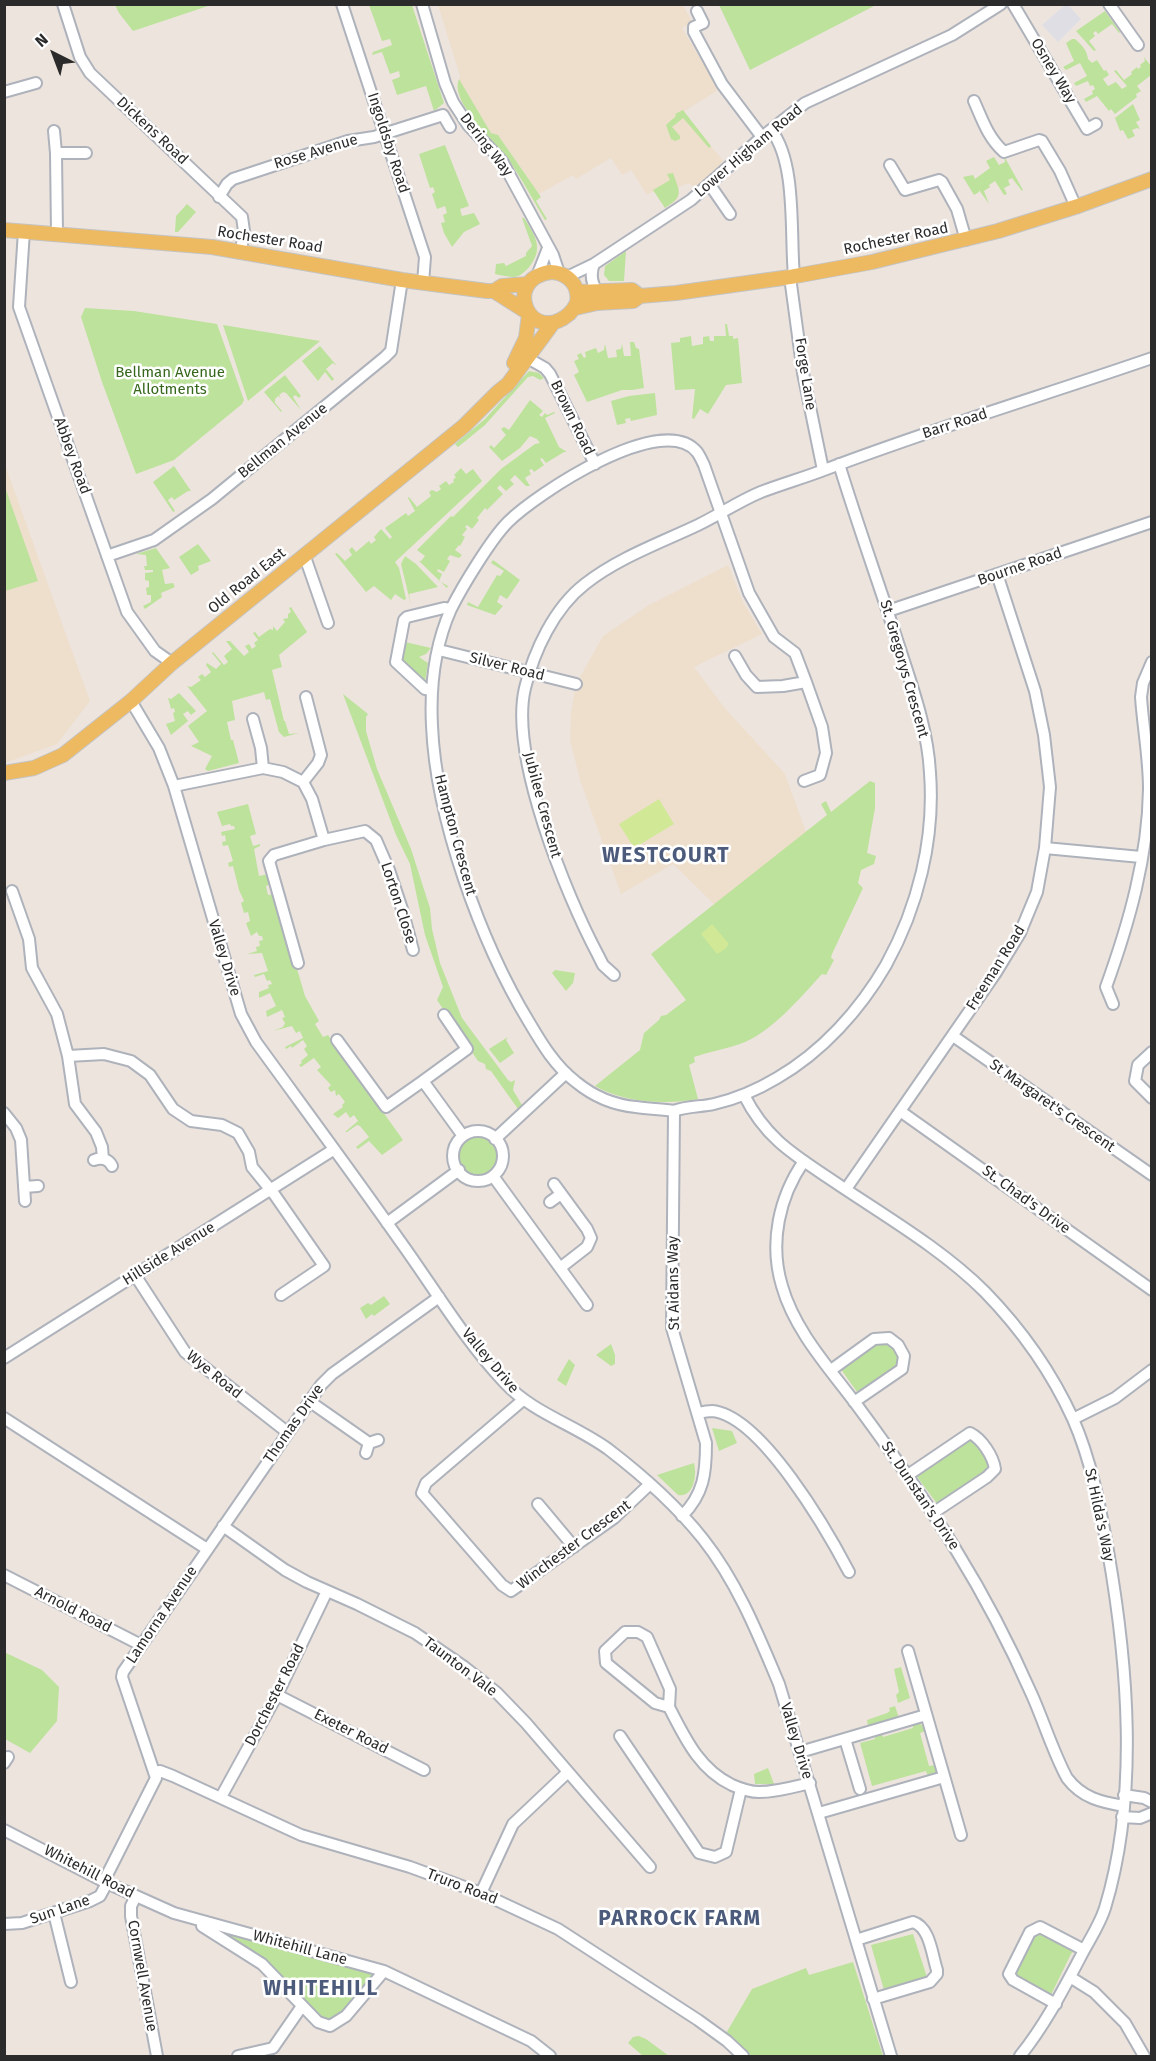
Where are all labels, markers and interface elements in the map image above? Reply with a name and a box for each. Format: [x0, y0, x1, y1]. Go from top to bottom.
north arrow [24, 24, 84, 84]
text: N [31, 30, 52, 51]
street label: Osney Way [1027, 35, 1079, 107]
street label: Ingoldsby Road [363, 90, 413, 196]
street label: Dickens Road [113, 93, 191, 169]
street label: Lower Higham Road [691, 101, 807, 201]
street label: Dering Way [456, 110, 516, 180]
street label: Rose Avenue [272, 131, 360, 173]
street label: Rochester Road [842, 219, 950, 259]
street label: Rochester Road [216, 223, 324, 257]
street label: Forge Lane [790, 336, 820, 412]
park label: Bellman Avenue Allotments [115, 364, 225, 399]
street label: Brown Road [546, 378, 598, 458]
street label: Bellman Avenue [235, 400, 331, 482]
street label: Barr Road [920, 405, 990, 443]
street label: Abbey Road [50, 415, 94, 497]
street label: Old Road East [205, 544, 289, 618]
street label: Bourne Road [976, 544, 1064, 590]
street label: St. Gregorys Crescent [876, 598, 932, 740]
street label: Silver Road [468, 649, 546, 685]
street label: Jubilee Crescent [519, 750, 565, 860]
street label: Hampton Crescent [430, 772, 480, 898]
district label: WESTCOURT [602, 843, 730, 869]
street label: Lorton Close [376, 860, 420, 946]
street label: Valley Drive [204, 918, 244, 998]
street label: Freeman Road [963, 922, 1029, 1014]
street label: St Margaret's Crescent [986, 1056, 1118, 1156]
street label: St. Chad's Drive [978, 1162, 1074, 1238]
street label: Hillside Avenue [120, 1218, 218, 1290]
street label: St Aidans Way [664, 1236, 684, 1330]
street label: Valley Drive [458, 1325, 522, 1397]
street label: Wye Road [183, 1347, 245, 1403]
street label: Thomas Drive [260, 1381, 328, 1467]
street label: St. Dunstan's Drive [877, 1438, 963, 1554]
street label: St Hilda's Way [1080, 1467, 1118, 1563]
street label: Winchester Crescent [514, 1496, 634, 1594]
street label: Lamorna Avenue [123, 1563, 201, 1667]
street label: Arnold Road [32, 1583, 114, 1637]
street label: Taunton Vale [420, 1633, 500, 1701]
street label: Dorchester Road [241, 1641, 309, 1749]
street label: Valley Drive [776, 1701, 816, 1781]
street label: Exeter Road [311, 1706, 391, 1758]
street label: Whitehill Road [41, 1841, 137, 1903]
street label: Truro Road [424, 1865, 500, 1909]
street label: Sun Lane [28, 1891, 92, 1929]
district label: PARROCK FARM [598, 1906, 762, 1932]
street label: Cornwell Avenue [123, 1919, 161, 2033]
street label: Whitehill Lane [251, 1927, 349, 1969]
district label: WHITEHILL [263, 1976, 379, 2002]

